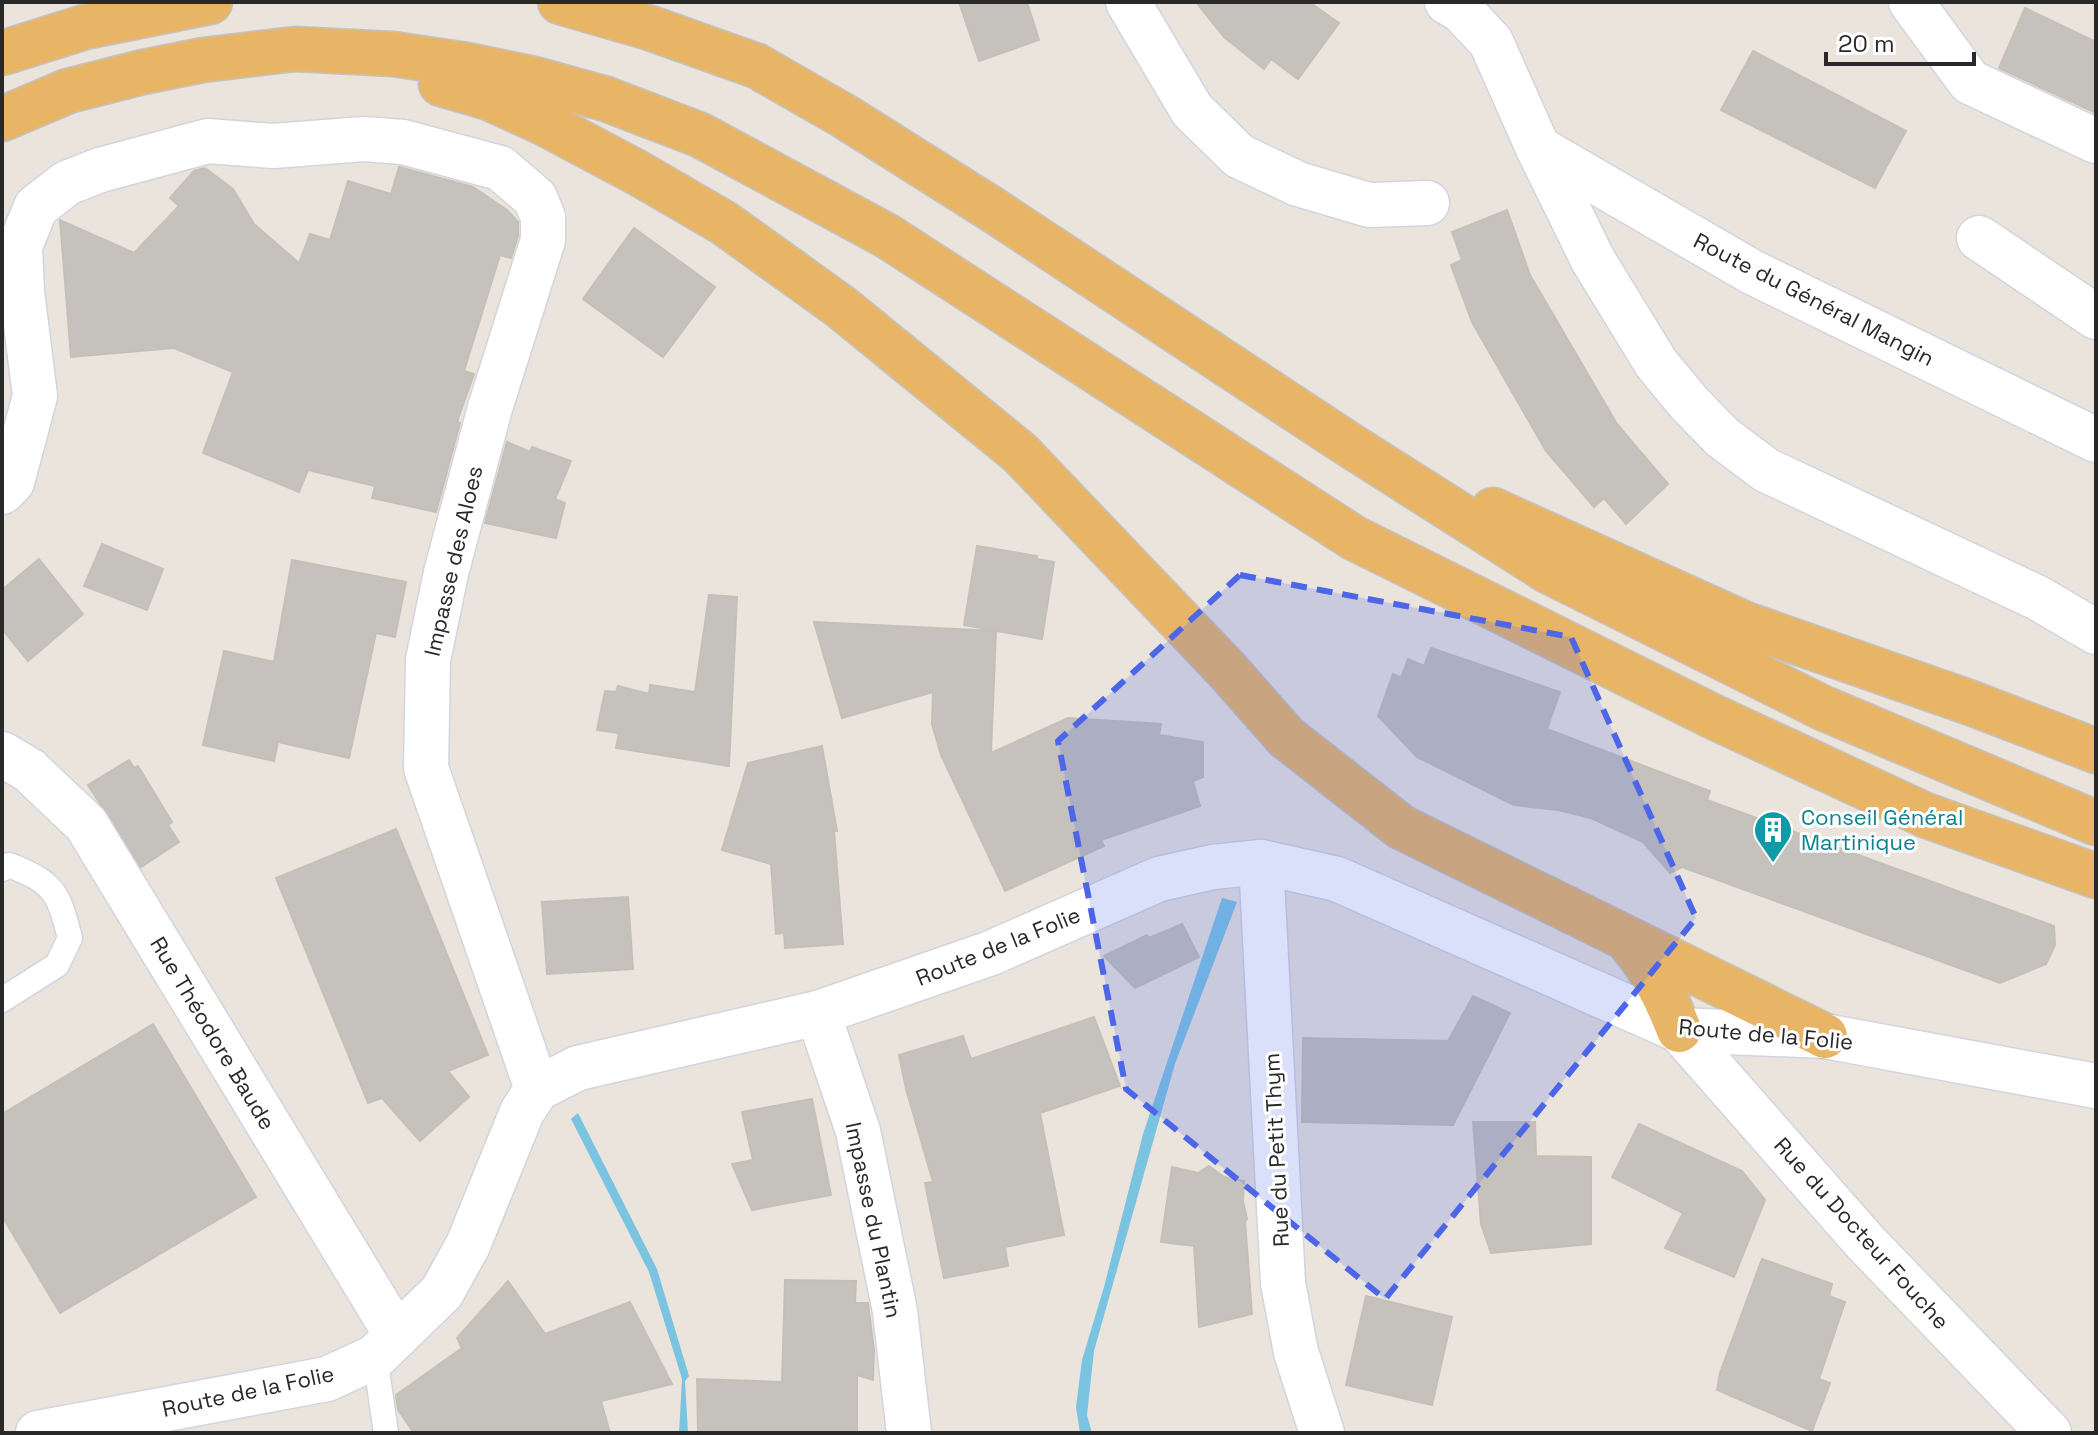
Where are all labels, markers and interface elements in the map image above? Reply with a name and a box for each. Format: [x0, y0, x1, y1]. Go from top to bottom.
scale bar [1826, 16, 1974, 66]
text: 20 m [1838, 28, 1895, 59]
street label: Route du Général Mangin [1689, 226, 1939, 372]
street label: Impasse des Aloes [417, 463, 489, 659]
place label: Conseil Général Martinique [1801, 803, 1963, 856]
building icon: Conseil Général Martinique [1752, 809, 1794, 864]
street label: Route de la Folie [912, 900, 1084, 992]
street label: Rue Théodore Baude [144, 931, 282, 1135]
street label: Route de la Folie [1678, 1012, 1854, 1056]
street label: Rue du Petit Thym [1257, 1052, 1295, 1248]
street label: Impasse du Plantin [840, 1119, 908, 1321]
street label: Rue du Docteur Fouche [1768, 1131, 1956, 1335]
street label: Route de la Folie [159, 1359, 337, 1423]

